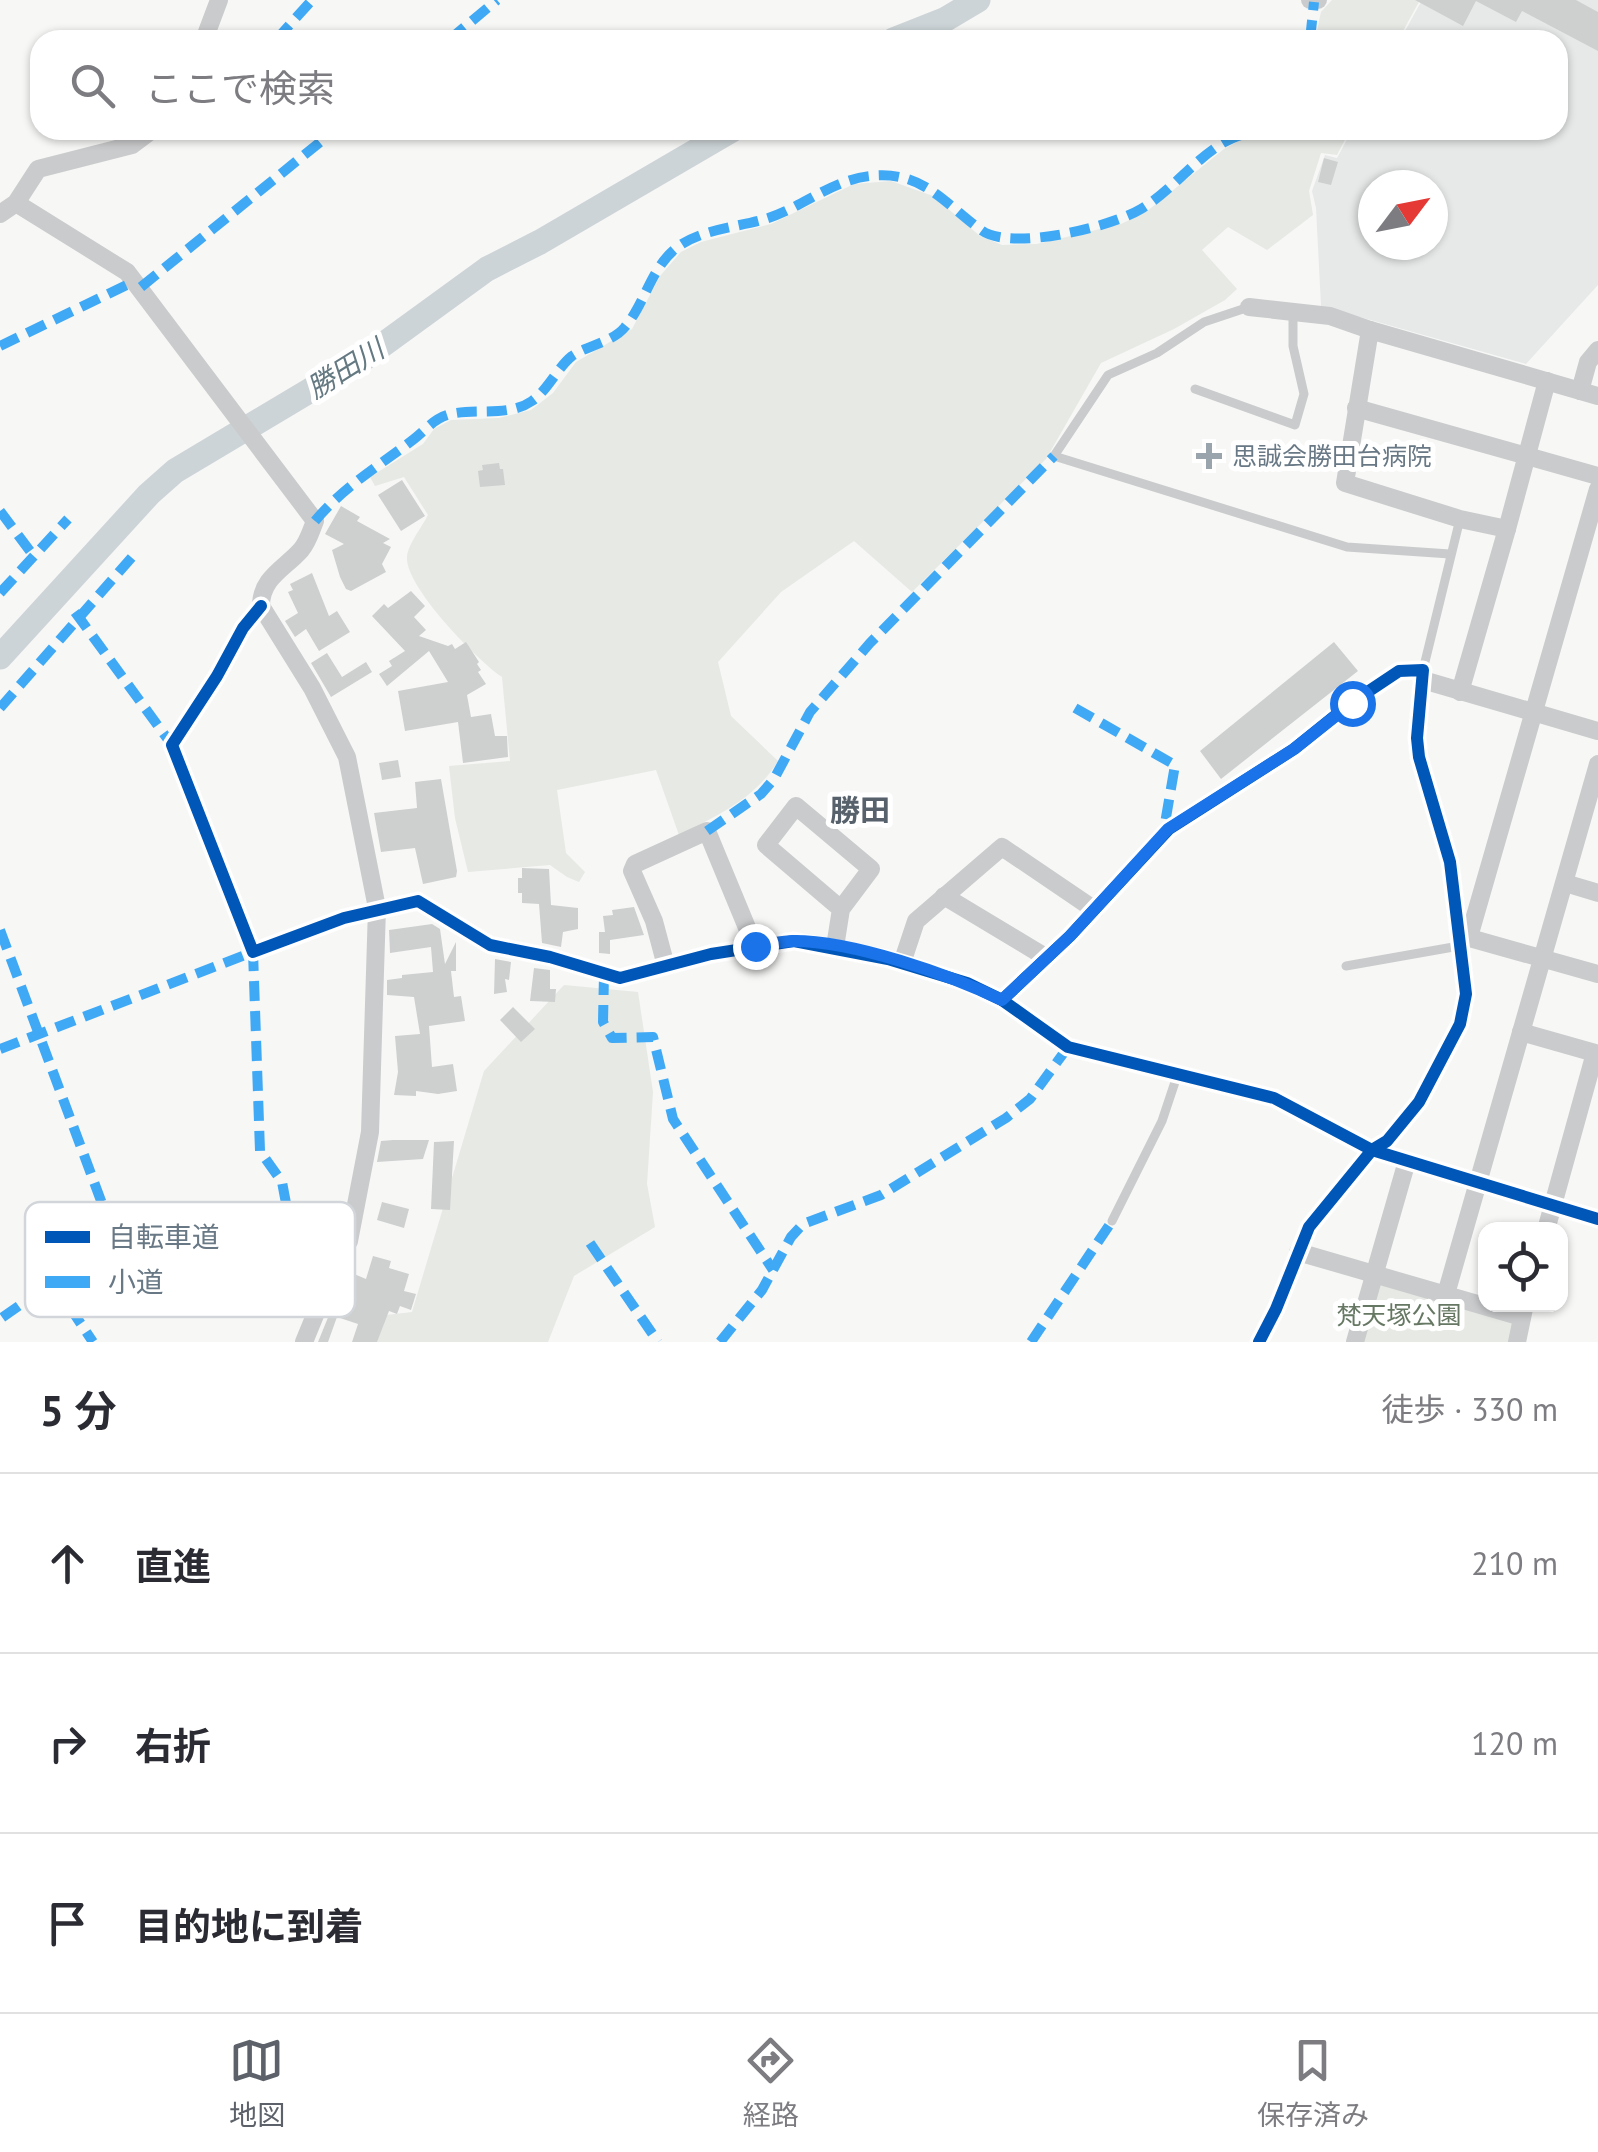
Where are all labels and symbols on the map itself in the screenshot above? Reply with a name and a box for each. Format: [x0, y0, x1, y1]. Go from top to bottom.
north arrow [1358, 170, 1448, 260]
water label: 勝田川 [300, 328, 393, 406]
place label: 思誠会勝田台病院 [1232, 440, 1432, 472]
marker: 思誠会勝田台病院 [1196, 443, 1222, 469]
route start [1330, 681, 1376, 727]
district label: 勝田 [830, 790, 890, 829]
route end [733, 924, 779, 970]
legend [25, 1202, 355, 1317]
text: 自転車道 [108, 1218, 220, 1255]
text: 小道 [108, 1263, 164, 1300]
park label: 梵天塚公園 [1336, 1299, 1462, 1331]

